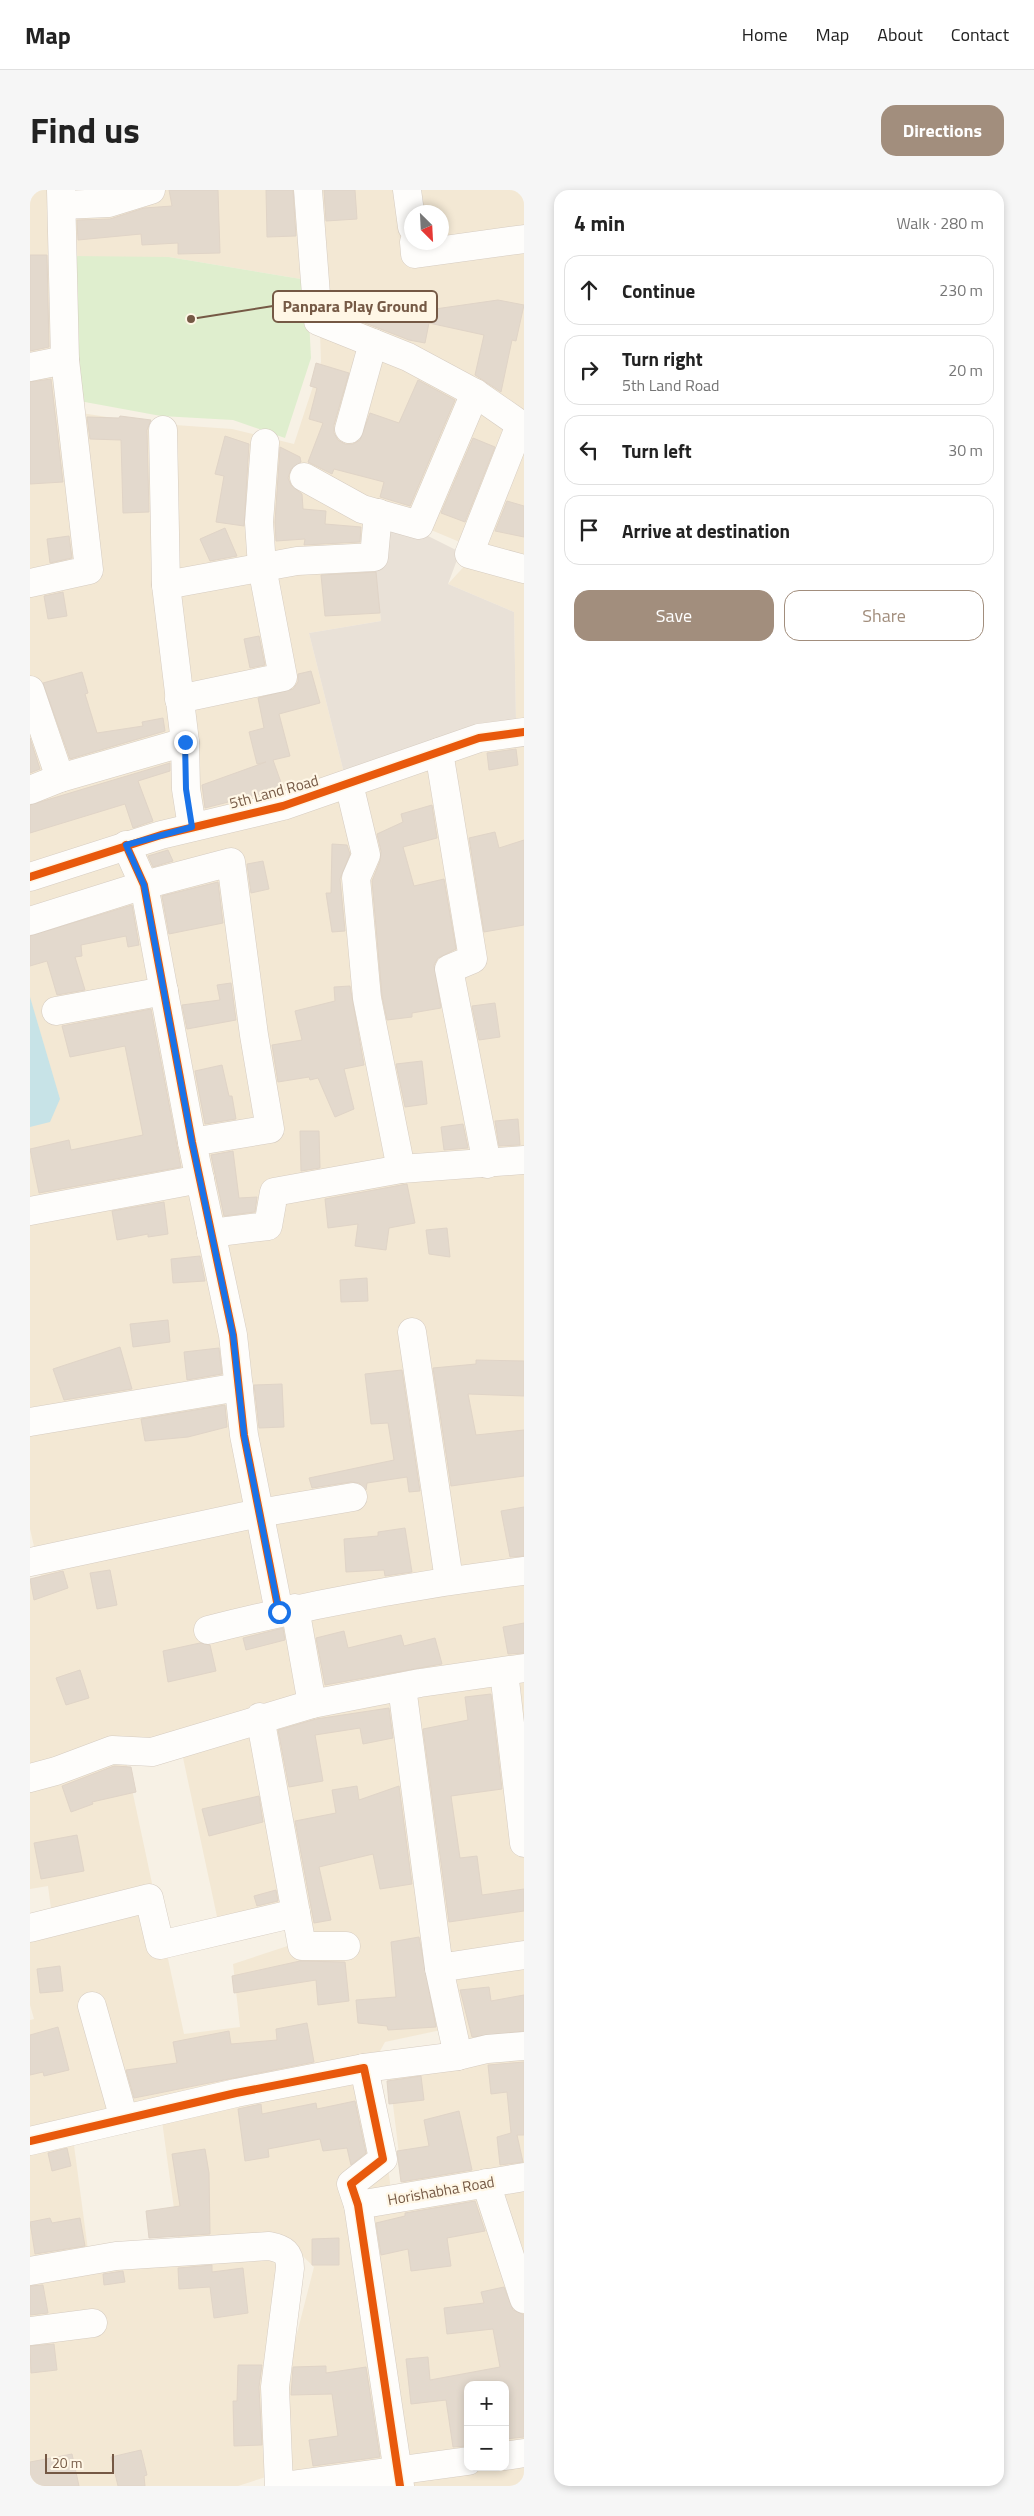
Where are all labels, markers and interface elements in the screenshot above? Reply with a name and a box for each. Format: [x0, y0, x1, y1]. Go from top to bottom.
text: Map [25, 17, 71, 53]
text: Home [742, 21, 788, 48]
text: Map [816, 21, 849, 48]
text: About [877, 21, 923, 48]
text: Contact [951, 21, 1009, 48]
text: Find us [30, 103, 140, 157]
button: Directions [881, 105, 1004, 156]
north arrow [404, 205, 449, 250]
text: 4 min [574, 207, 625, 239]
text: Walk · 280 m [896, 211, 984, 235]
icon: ahead [575, 276, 603, 304]
text: Continue [622, 276, 695, 305]
text: 230 m [939, 278, 983, 302]
callout: Panpara Play Ground [273, 291, 437, 322]
text: Panpara Play Ground [283, 294, 427, 318]
text: Turn right [622, 344, 703, 373]
icon: right [575, 356, 603, 384]
text: 20 m [948, 358, 983, 382]
text: 5th Land Road [622, 373, 720, 397]
icon: left [575, 436, 603, 464]
text: Turn left [622, 436, 692, 465]
text: 30 m [948, 438, 983, 462]
icon: arrive [575, 516, 603, 544]
text: Arrive at destination [622, 516, 790, 545]
button: Save [574, 590, 774, 641]
button: Share [784, 590, 984, 641]
route end [174, 731, 197, 754]
street label: 5th Land Road [227, 769, 321, 814]
route start [268, 1601, 291, 1624]
street label: Horishabha Road [386, 2170, 496, 2211]
map controls [464, 2381, 509, 2471]
button: + [464, 2381, 509, 2426]
button: − [464, 2426, 509, 2471]
scale bar [45, 2451, 114, 2474]
text: 20 m [52, 2452, 82, 2473]

